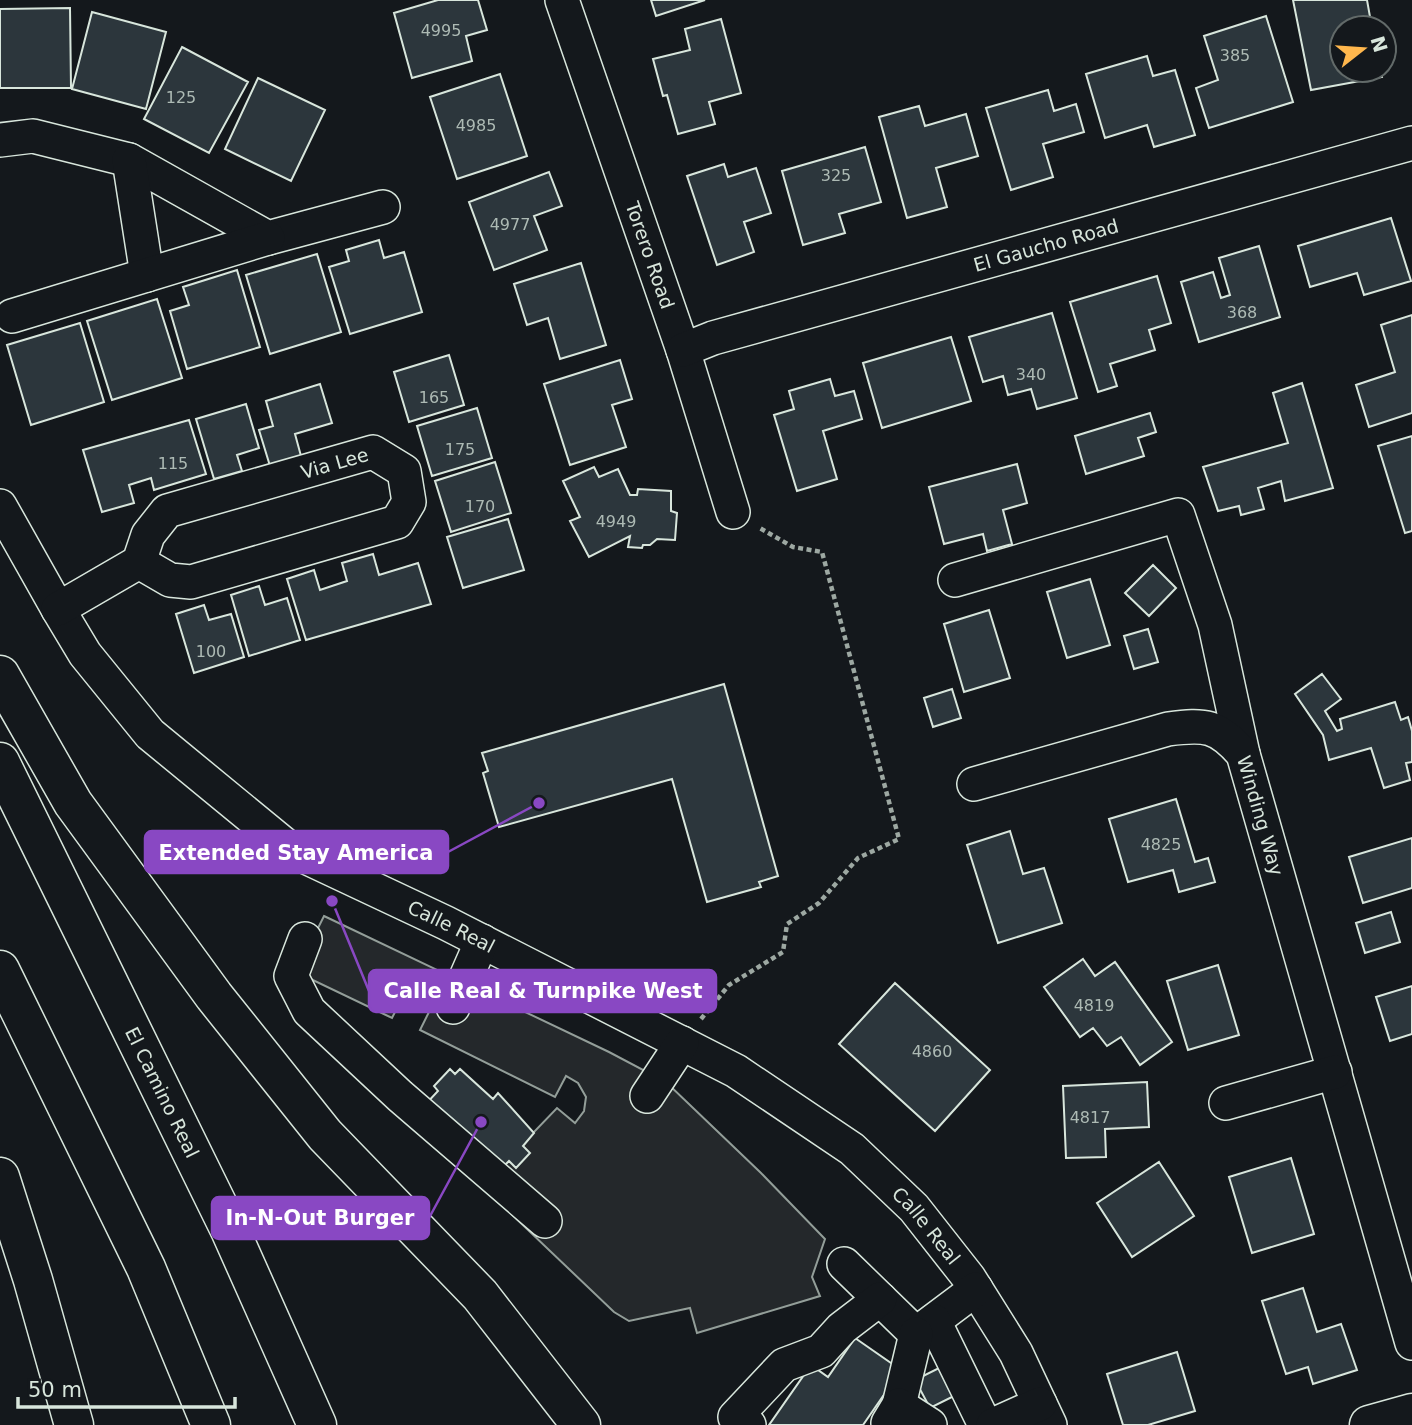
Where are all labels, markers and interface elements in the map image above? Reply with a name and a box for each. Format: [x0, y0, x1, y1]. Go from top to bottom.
north arrow [1328, 14, 1398, 84]
house number: 4995 [421, 21, 461, 40]
text: N [1366, 33, 1392, 55]
house number: 385 [1220, 46, 1250, 65]
house number: 125 [166, 88, 196, 107]
house number: 4985 [456, 116, 496, 135]
house number: 325 [821, 166, 851, 185]
street label: Torero Road [621, 198, 679, 312]
street label: El Gaucho Road [971, 214, 1121, 276]
house number: 4977 [490, 215, 530, 234]
house number: 368 [1227, 303, 1257, 322]
house number: 340 [1016, 365, 1046, 384]
house number: 165 [419, 388, 449, 407]
house number: 175 [445, 440, 475, 459]
street label: Via Lee [298, 443, 371, 483]
house number: 115 [158, 454, 188, 473]
house number: 170 [465, 497, 495, 516]
house number: 4949 [596, 512, 636, 531]
house number: 100 [196, 642, 226, 661]
street label: Winding Way [1233, 753, 1288, 878]
callout: Extended Stay America [145, 831, 448, 873]
house number: 4825 [1141, 835, 1181, 854]
text: Extended Stay America [159, 841, 433, 865]
street label: Calle Real [404, 896, 499, 957]
callout: Calle Real & Turnpike West [369, 970, 716, 1012]
text: Calle Real & Turnpike West [384, 979, 702, 1003]
house number: 4819 [1074, 996, 1114, 1015]
street label: El Camino Real [121, 1023, 204, 1161]
house number: 4860 [912, 1042, 952, 1061]
house number: 4817 [1070, 1108, 1110, 1127]
street label: Calle Real [888, 1182, 965, 1269]
callout: In-N-Out Burger [212, 1197, 429, 1239]
text: In-N-Out Burger [226, 1206, 415, 1230]
scale bar [18, 1366, 234, 1410]
text: 50 m [28, 1378, 82, 1402]

